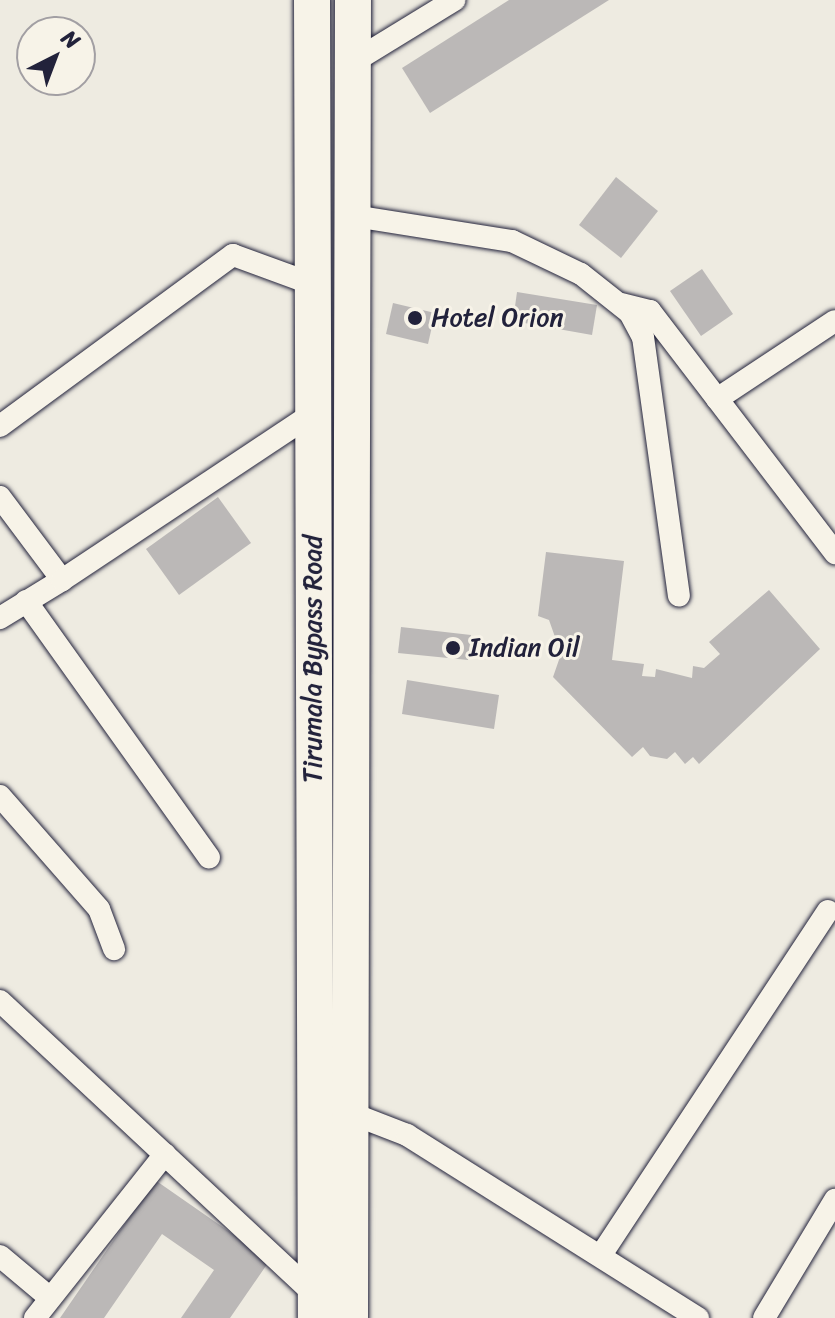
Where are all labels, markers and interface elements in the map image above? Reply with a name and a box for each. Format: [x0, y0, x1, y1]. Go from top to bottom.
north arrow [16, 16, 96, 96]
text: N [52, 20, 90, 59]
place label: Hotel Orion [431, 302, 563, 334]
marker: Hotel Orion [406, 309, 424, 327]
street label: Tirumala Bypass Road [297, 535, 329, 783]
place label: Indian Oil [469, 632, 580, 664]
marker: Indian Oil [444, 639, 462, 657]

